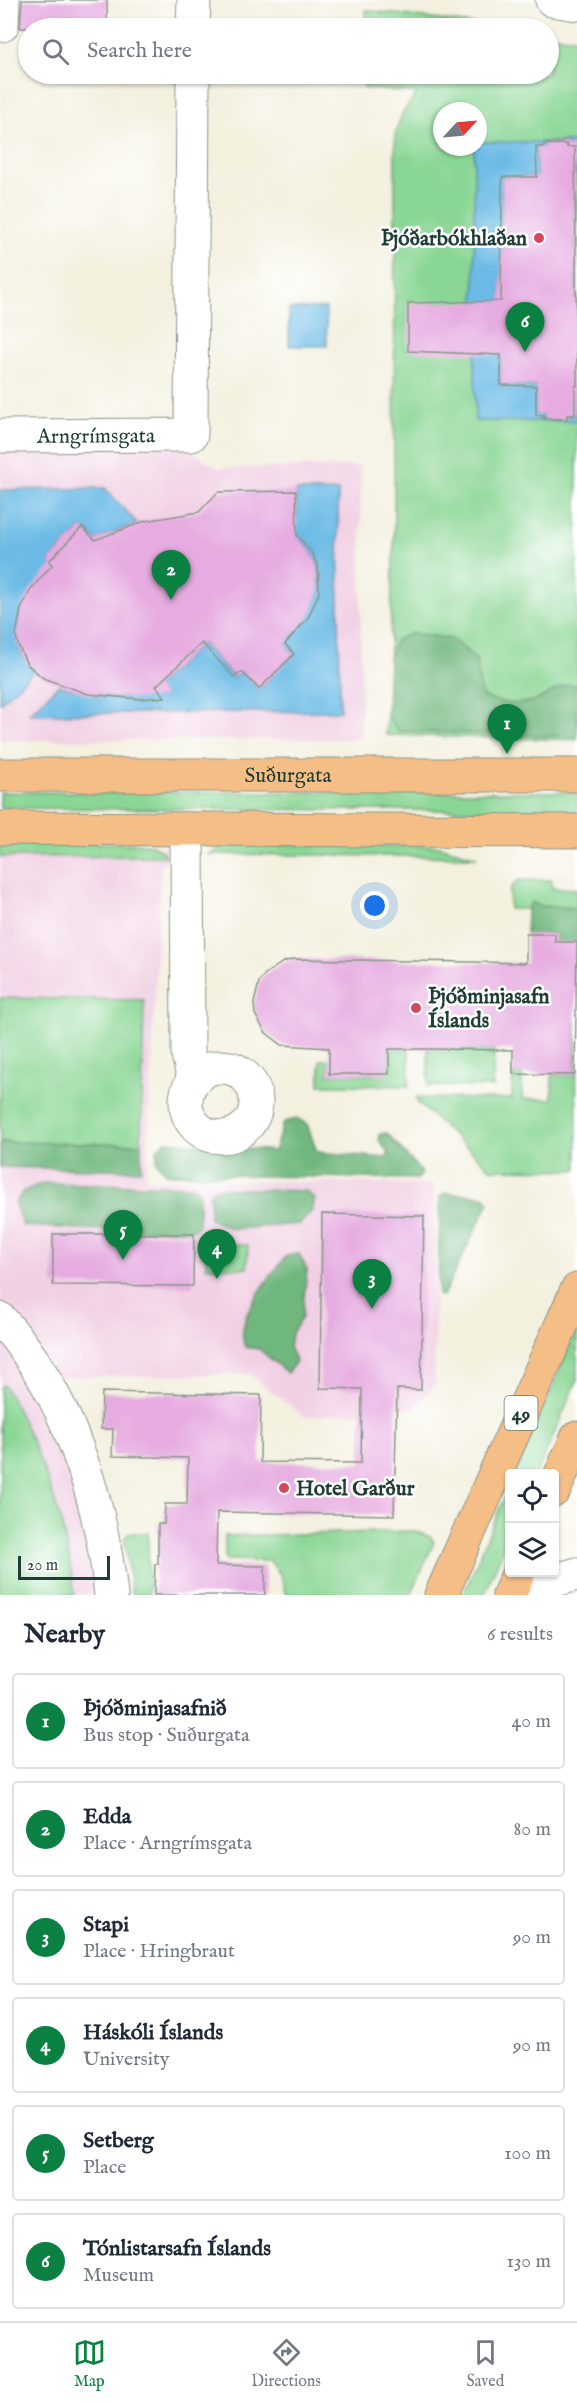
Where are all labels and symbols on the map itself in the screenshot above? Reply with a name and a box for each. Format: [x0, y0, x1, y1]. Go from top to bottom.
north arrow [433, 102, 487, 156]
place label: Þjóðarbókhlaðan [381, 226, 527, 253]
marker: Þjóðarbókhlaðan [532, 231, 546, 245]
pin: 6 [506, 302, 544, 352]
street label: Arngrímsgata [36, 423, 156, 451]
pin: 2 [152, 550, 190, 600]
pin: 1 [488, 704, 526, 754]
street label: Suðurgata [244, 763, 333, 790]
your location [360, 891, 389, 920]
place label: Þjóðminjasafn Íslands [428, 984, 549, 1035]
marker: Þjóðminjasafn Íslands [409, 1001, 423, 1015]
pin: 5 [104, 1210, 142, 1260]
pin: 4 [198, 1230, 236, 1279]
pin: 3 [352, 1260, 392, 1309]
road number: 49 [504, 1396, 538, 1430]
place label: Hotel Garður [296, 1476, 415, 1503]
marker: Hotel Garður [277, 1481, 291, 1495]
scale bar [18, 1553, 110, 1580]

